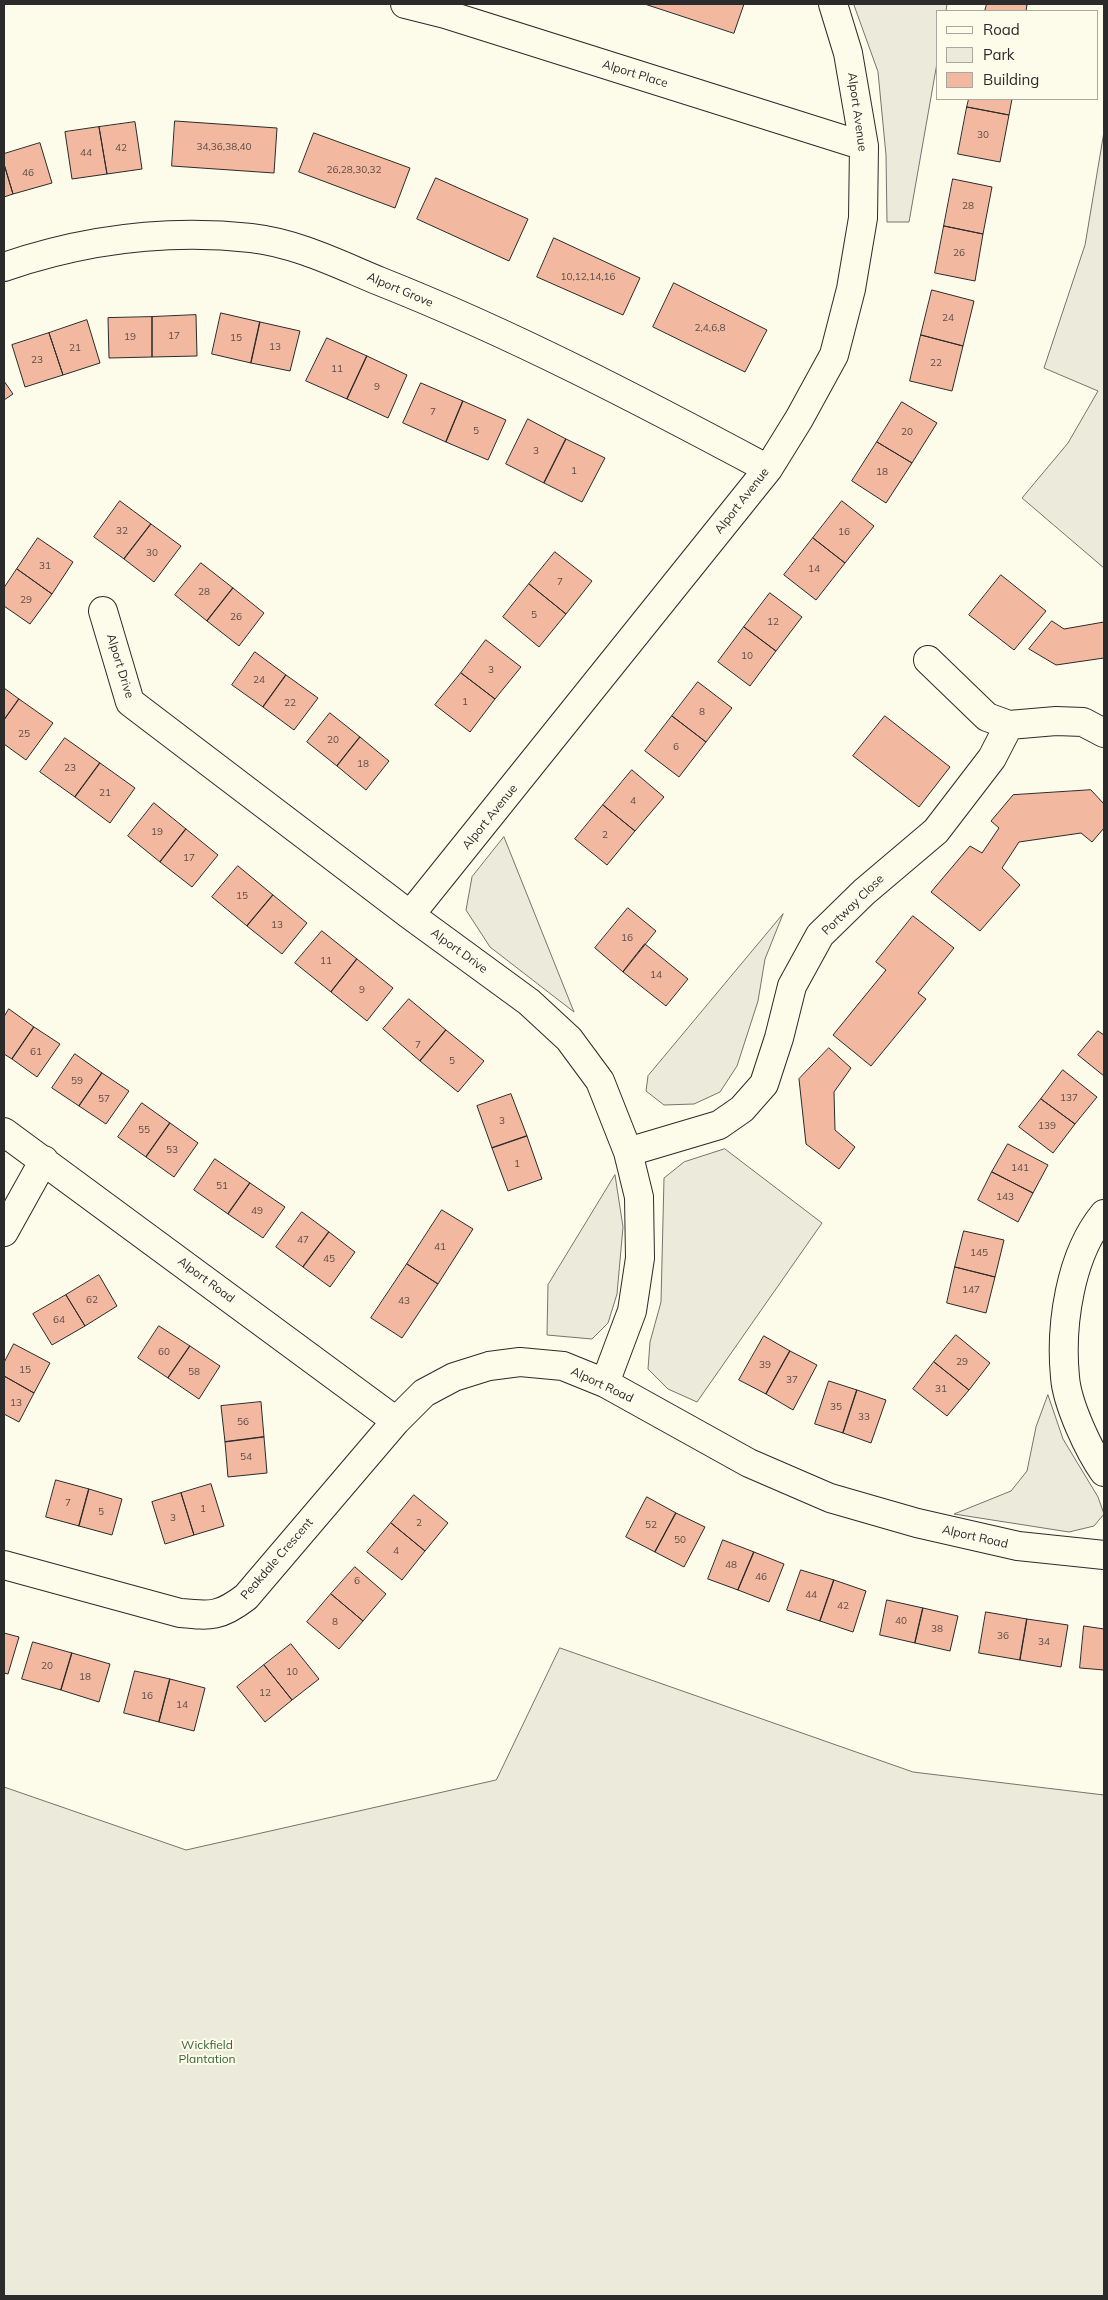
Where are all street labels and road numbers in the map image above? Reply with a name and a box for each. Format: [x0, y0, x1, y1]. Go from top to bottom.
street label: Alport Place [600, 57, 670, 91]
street label: Alport Avenue [844, 72, 870, 152]
street label: Alport Grove [365, 270, 435, 310]
street label: Alport Avenue [712, 465, 772, 537]
street label: Alport Drive [103, 632, 137, 700]
street label: Alport Avenue [459, 782, 521, 852]
street label: Portway Close [819, 872, 887, 938]
street label: Alport Drive [428, 926, 490, 976]
street label: Alport Road [175, 1254, 237, 1306]
street label: Alport Road [569, 1364, 635, 1406]
street label: Peakdale Crescent [238, 1515, 316, 1603]
street label: Alport Road [941, 1522, 1009, 1552]

